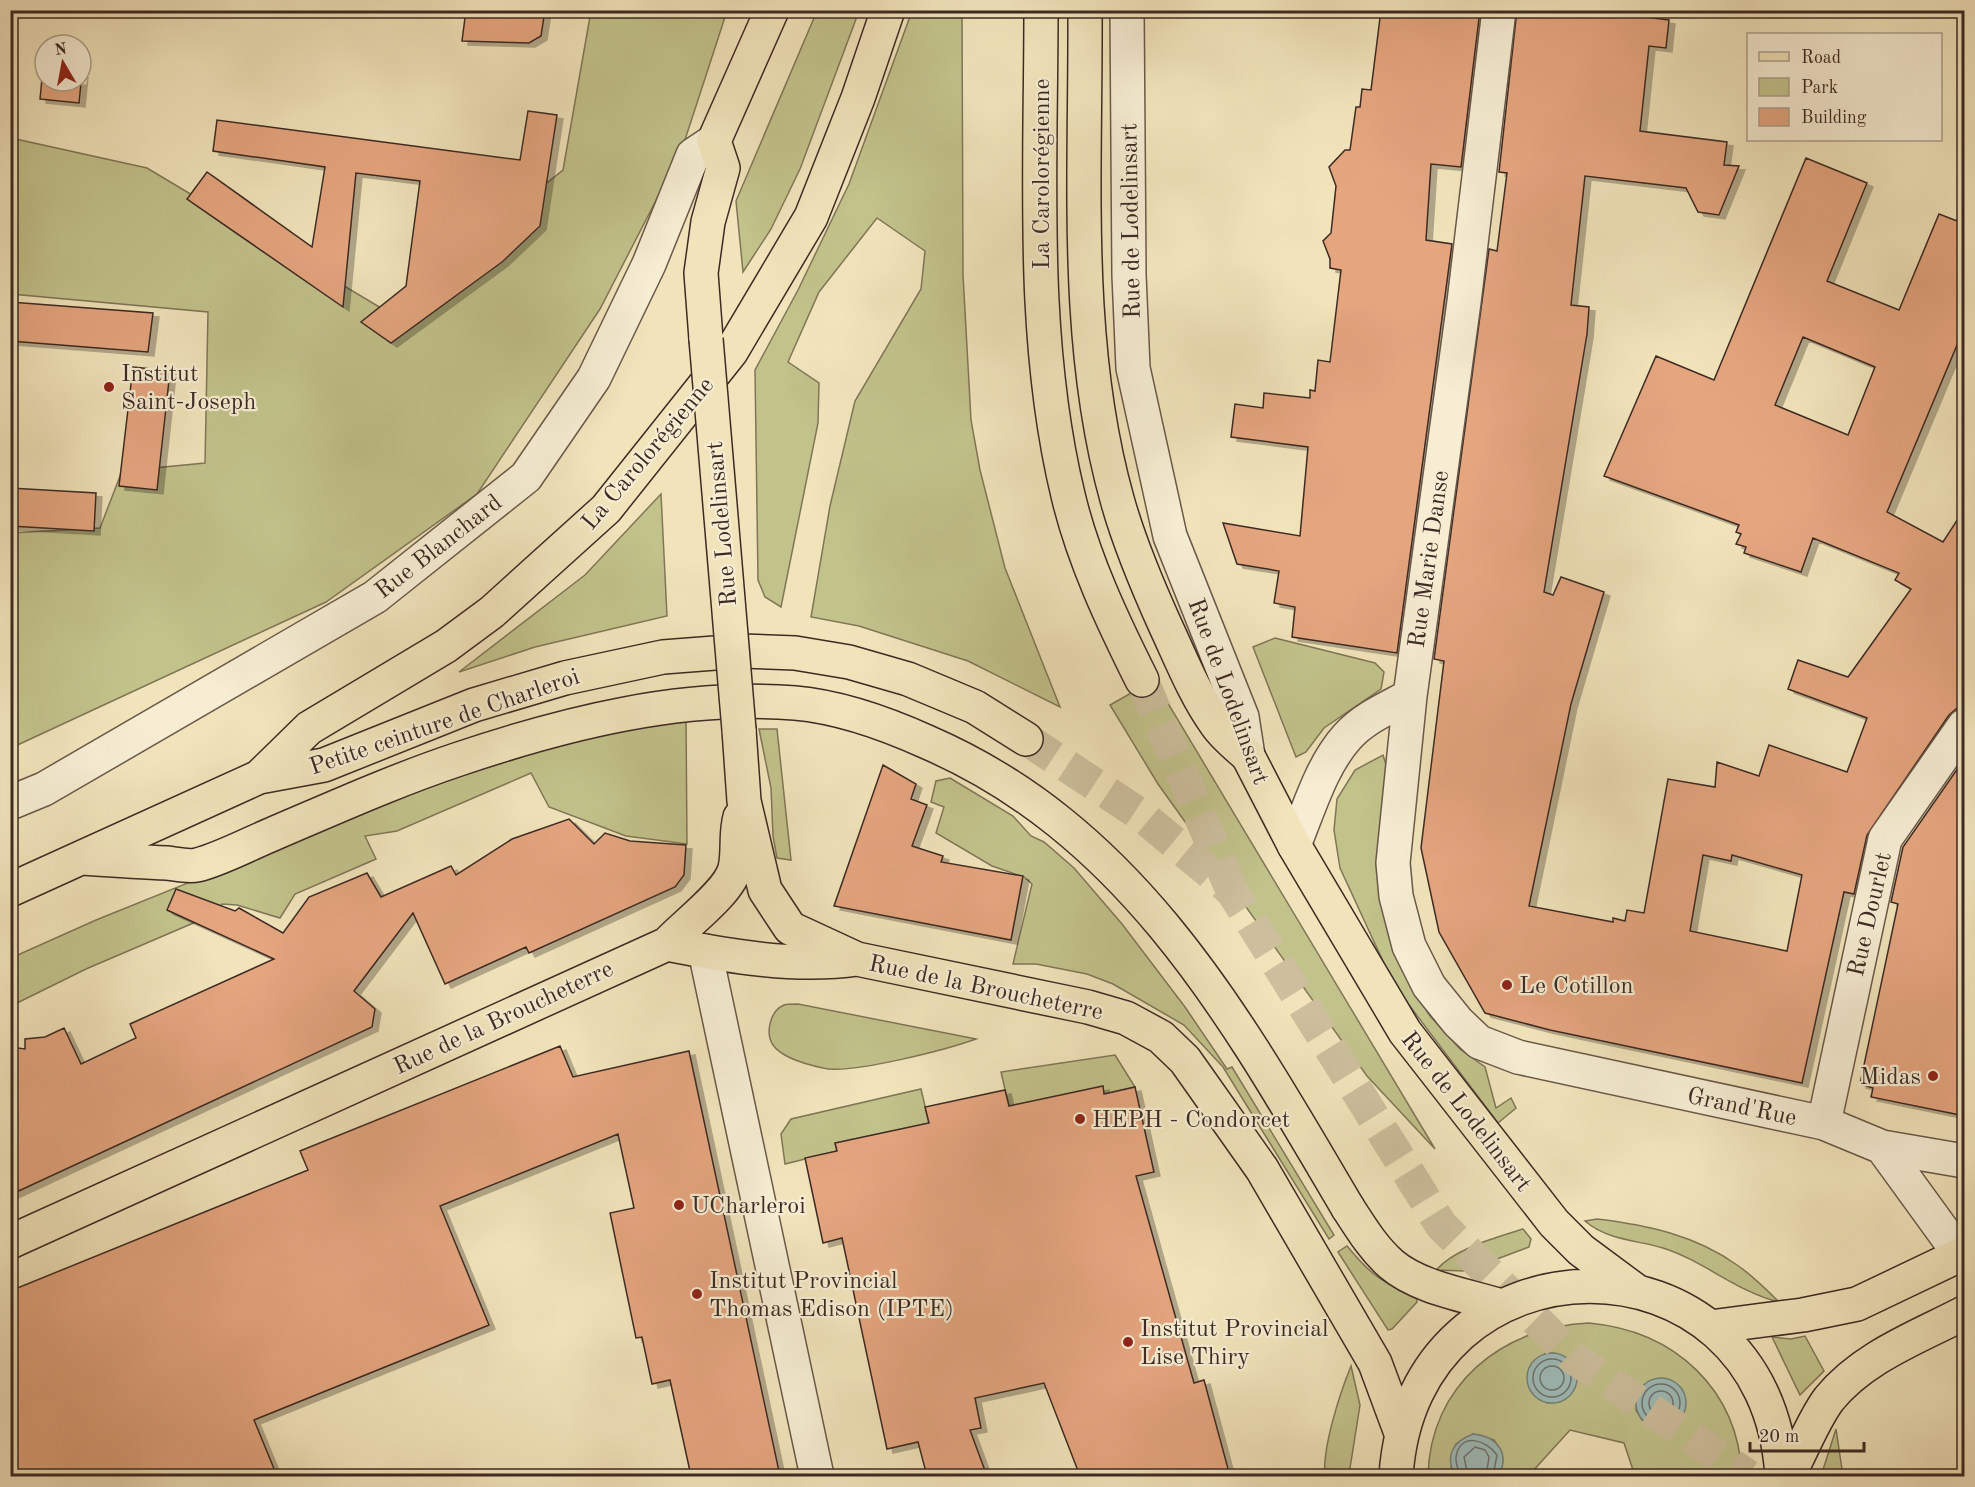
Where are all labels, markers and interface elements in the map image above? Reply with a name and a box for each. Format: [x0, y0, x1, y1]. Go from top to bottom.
north arrow [33, 33, 93, 93]
legend [1747, 33, 1942, 141]
text: N [53, 41, 69, 59]
text: Road [1801, 49, 1841, 67]
street label: La Carolorégienne [1031, 78, 1055, 270]
text: Park [1801, 79, 1838, 97]
text: Building [1801, 109, 1867, 127]
street label: Rue de Lodelinsart [1118, 123, 1146, 319]
place label: Institut Saint-Joseph [121, 363, 256, 415]
street label: La Carolorégienne [578, 373, 719, 535]
marker: Institut Saint-Joseph [102, 380, 116, 394]
street label: Rue Lodelinsart [704, 440, 742, 607]
street label: Rue Marie Danse [1406, 469, 1454, 649]
street label: Rue Blanchard [371, 491, 507, 604]
street label: Rue de Lodelinsart [1182, 595, 1272, 788]
street label: Petite ceinture de Charleroi [307, 665, 583, 780]
street label: Rue Dourlet [1845, 850, 1897, 979]
street label: Rue de la Broucheterre [866, 952, 1105, 1026]
street label: Rue de la Broucheterre [390, 957, 617, 1080]
place label: Le Cotillon [1519, 975, 1634, 999]
marker: Le Cotillon [1500, 978, 1514, 992]
street label: Rue de Lodelinsart [1396, 1028, 1535, 1197]
place label: Midas [1860, 1066, 1921, 1090]
marker: Midas [1926, 1069, 1940, 1083]
street label: Grand'Rue [1685, 1085, 1798, 1131]
place label: HEPH - Condorcet [1092, 1109, 1290, 1133]
marker: HEPH - Condorcet [1073, 1112, 1087, 1126]
place label: UCharleroi [691, 1195, 806, 1219]
marker: UCharleroi [672, 1198, 686, 1212]
place label: Institut Provincial Thomas Edison (IPTE) [709, 1270, 954, 1322]
marker: Institut Provincial Thomas Edison (IPTE) [690, 1287, 704, 1301]
place label: Institut Provincial Lise Thiry [1140, 1318, 1329, 1370]
marker: Institut Provincial Lise Thiry [1121, 1335, 1135, 1349]
scale bar [1750, 1415, 1864, 1453]
text: 20 m [1759, 1428, 1799, 1446]

